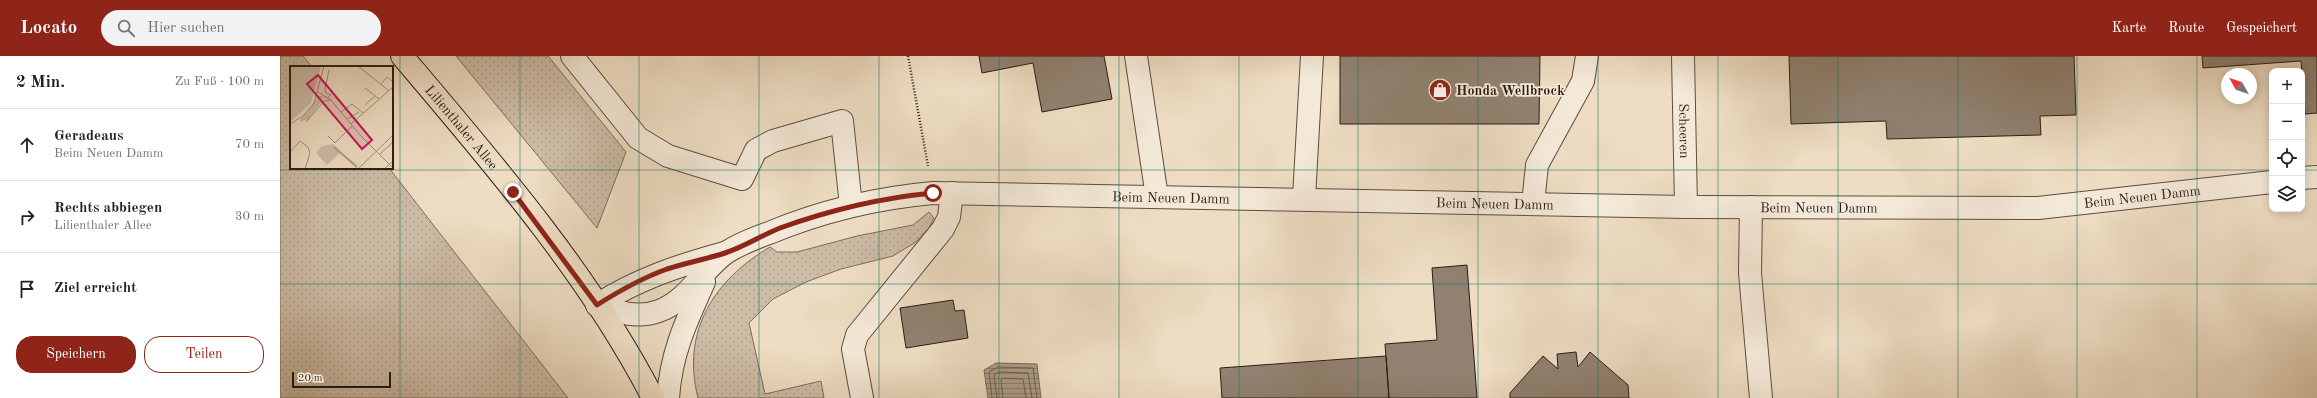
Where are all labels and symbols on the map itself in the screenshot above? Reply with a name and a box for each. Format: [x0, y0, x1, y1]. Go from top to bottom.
inset map [290, 66, 393, 169]
north arrow [2221, 68, 2257, 104]
shop icon: Honda Wellbrock [1427, 77, 1453, 103]
street label: Lilienthaler Allee [422, 83, 500, 173]
place label: Honda Wellbrock [1456, 84, 1565, 98]
street label: Scheeren [1676, 103, 1691, 159]
route end [504, 183, 522, 201]
route start [924, 184, 942, 202]
street label: Beim Neuen Damm [2083, 184, 2202, 211]
street label: Beim Neuen Damm [1112, 190, 1230, 207]
street label: Beim Neuen Damm [1436, 196, 1554, 213]
street label: Beim Neuen Damm [1760, 201, 1878, 216]
scale bar [292, 370, 391, 389]

